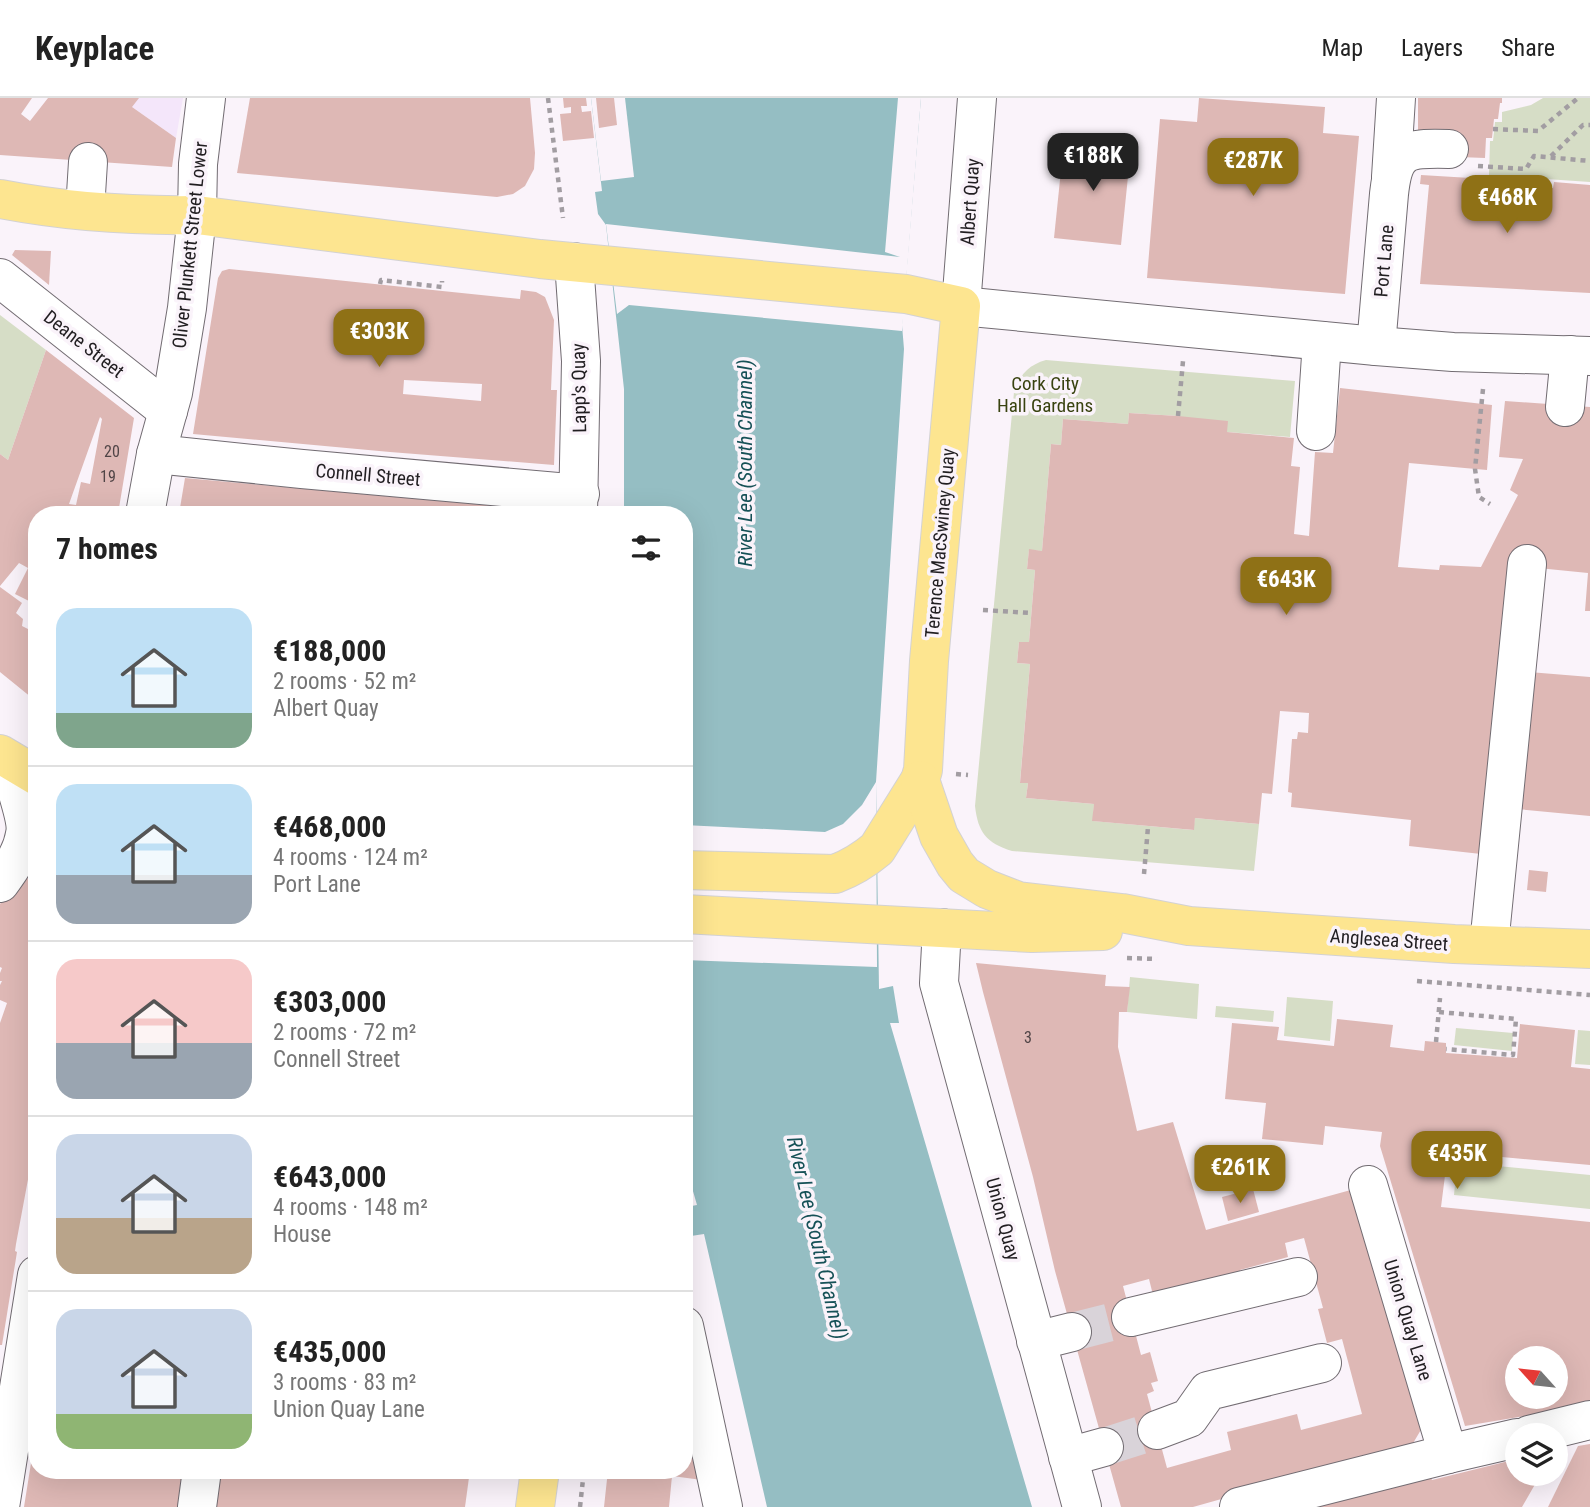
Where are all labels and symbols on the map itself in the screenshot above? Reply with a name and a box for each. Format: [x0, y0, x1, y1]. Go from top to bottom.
pin: €188K [1044, 134, 1142, 193]
pin: €287K [1204, 139, 1302, 198]
street label: Oliver Plunkett Street Lower [168, 140, 212, 350]
street label: Albert Quay [955, 158, 985, 246]
pin: €468K [1458, 176, 1556, 235]
street label: Port Lane [1369, 224, 1399, 298]
street label: Deane Street [39, 305, 129, 383]
pin: €303K [330, 310, 428, 369]
street label: Lapp's Quay [567, 343, 591, 433]
water label: River Lee (South Channel) [733, 359, 757, 567]
park label: Cork City Hall Gardens [997, 372, 1093, 417]
house number: 20 [104, 442, 120, 461]
street label: Terence MacSwiney Quay [920, 447, 960, 639]
street label: Connell Street [315, 459, 421, 491]
house number: 19 [100, 467, 116, 486]
pin: €643K [1237, 558, 1335, 617]
street label: Anglesea Street [1329, 924, 1449, 956]
house number: 3 [1024, 1028, 1032, 1047]
pin: €435K [1408, 1132, 1506, 1191]
water label: River Lee (South Channel) [782, 1134, 852, 1342]
pin: €261K [1191, 1146, 1289, 1205]
street label: Union Quay [981, 1175, 1025, 1263]
street label: Union Quay Lane [1379, 1257, 1437, 1383]
north arrow [1505, 1346, 1568, 1409]

